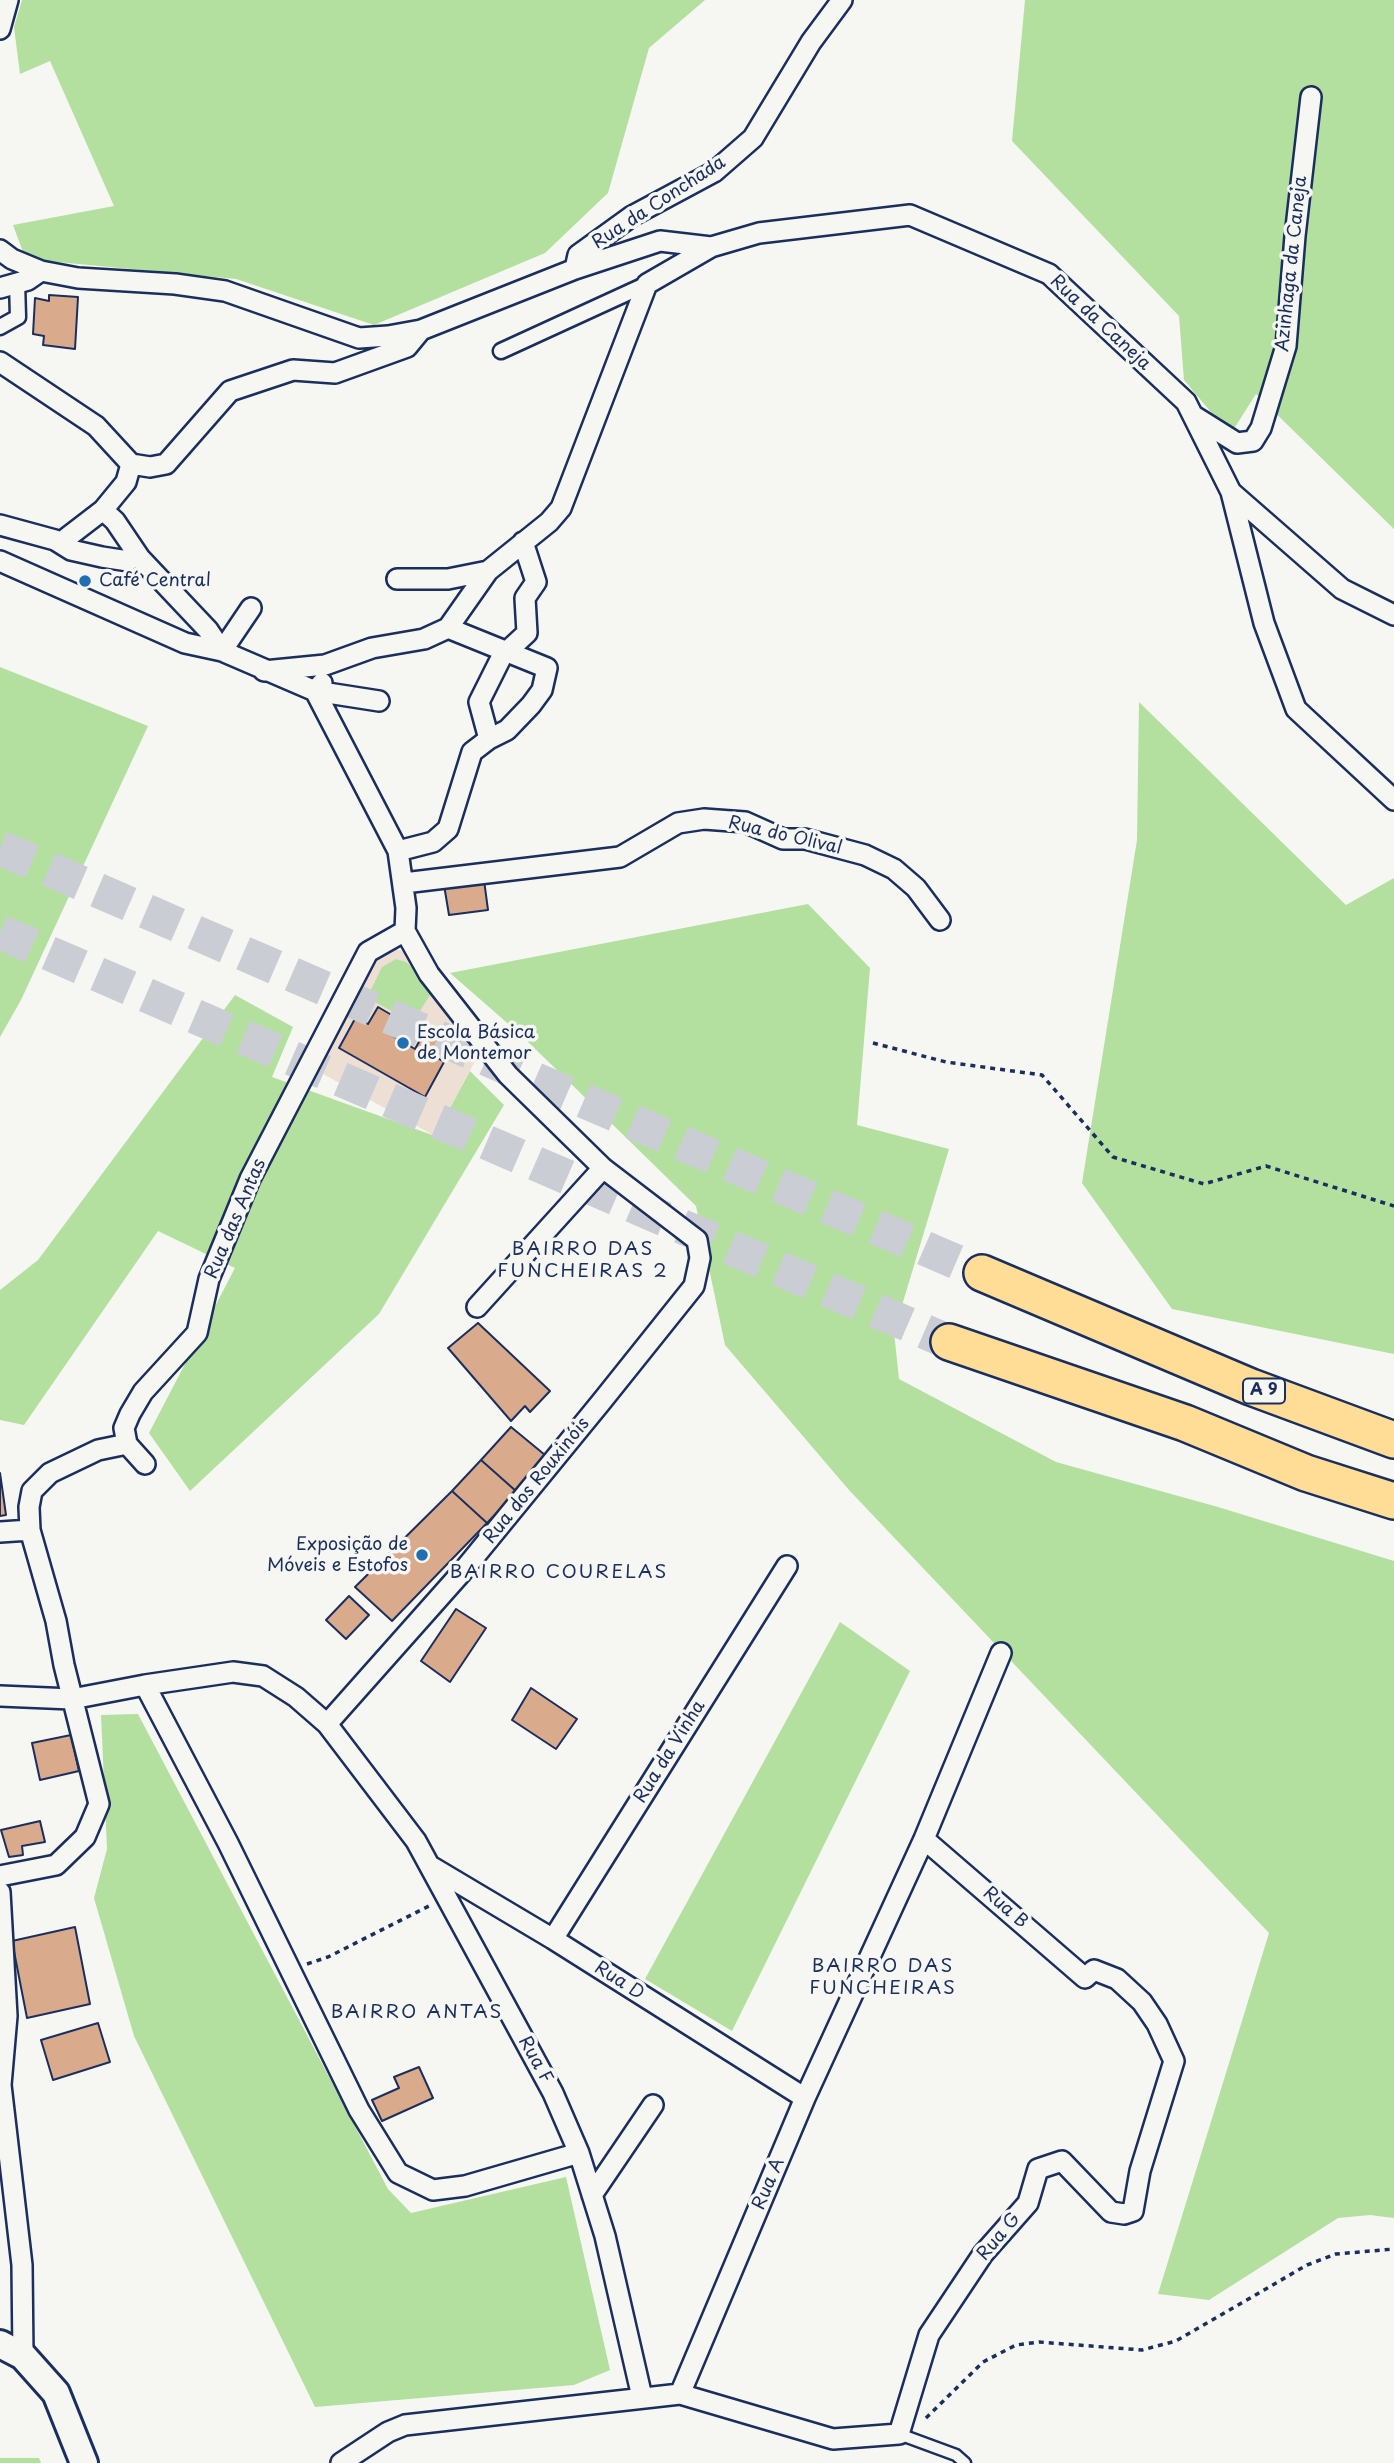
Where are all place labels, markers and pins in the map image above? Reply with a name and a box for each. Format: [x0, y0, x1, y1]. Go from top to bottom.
place label: Café Central [99, 570, 211, 592]
marker: Café Central [77, 573, 93, 589]
place label: Escola Básica de Montemor [417, 1022, 535, 1064]
marker: Escola Básica de Montemor [395, 1035, 411, 1051]
place label: Exposição de Móveis e Estofos [267, 1534, 408, 1576]
marker: Exposição de Móveis e Estofos [414, 1547, 430, 1563]

